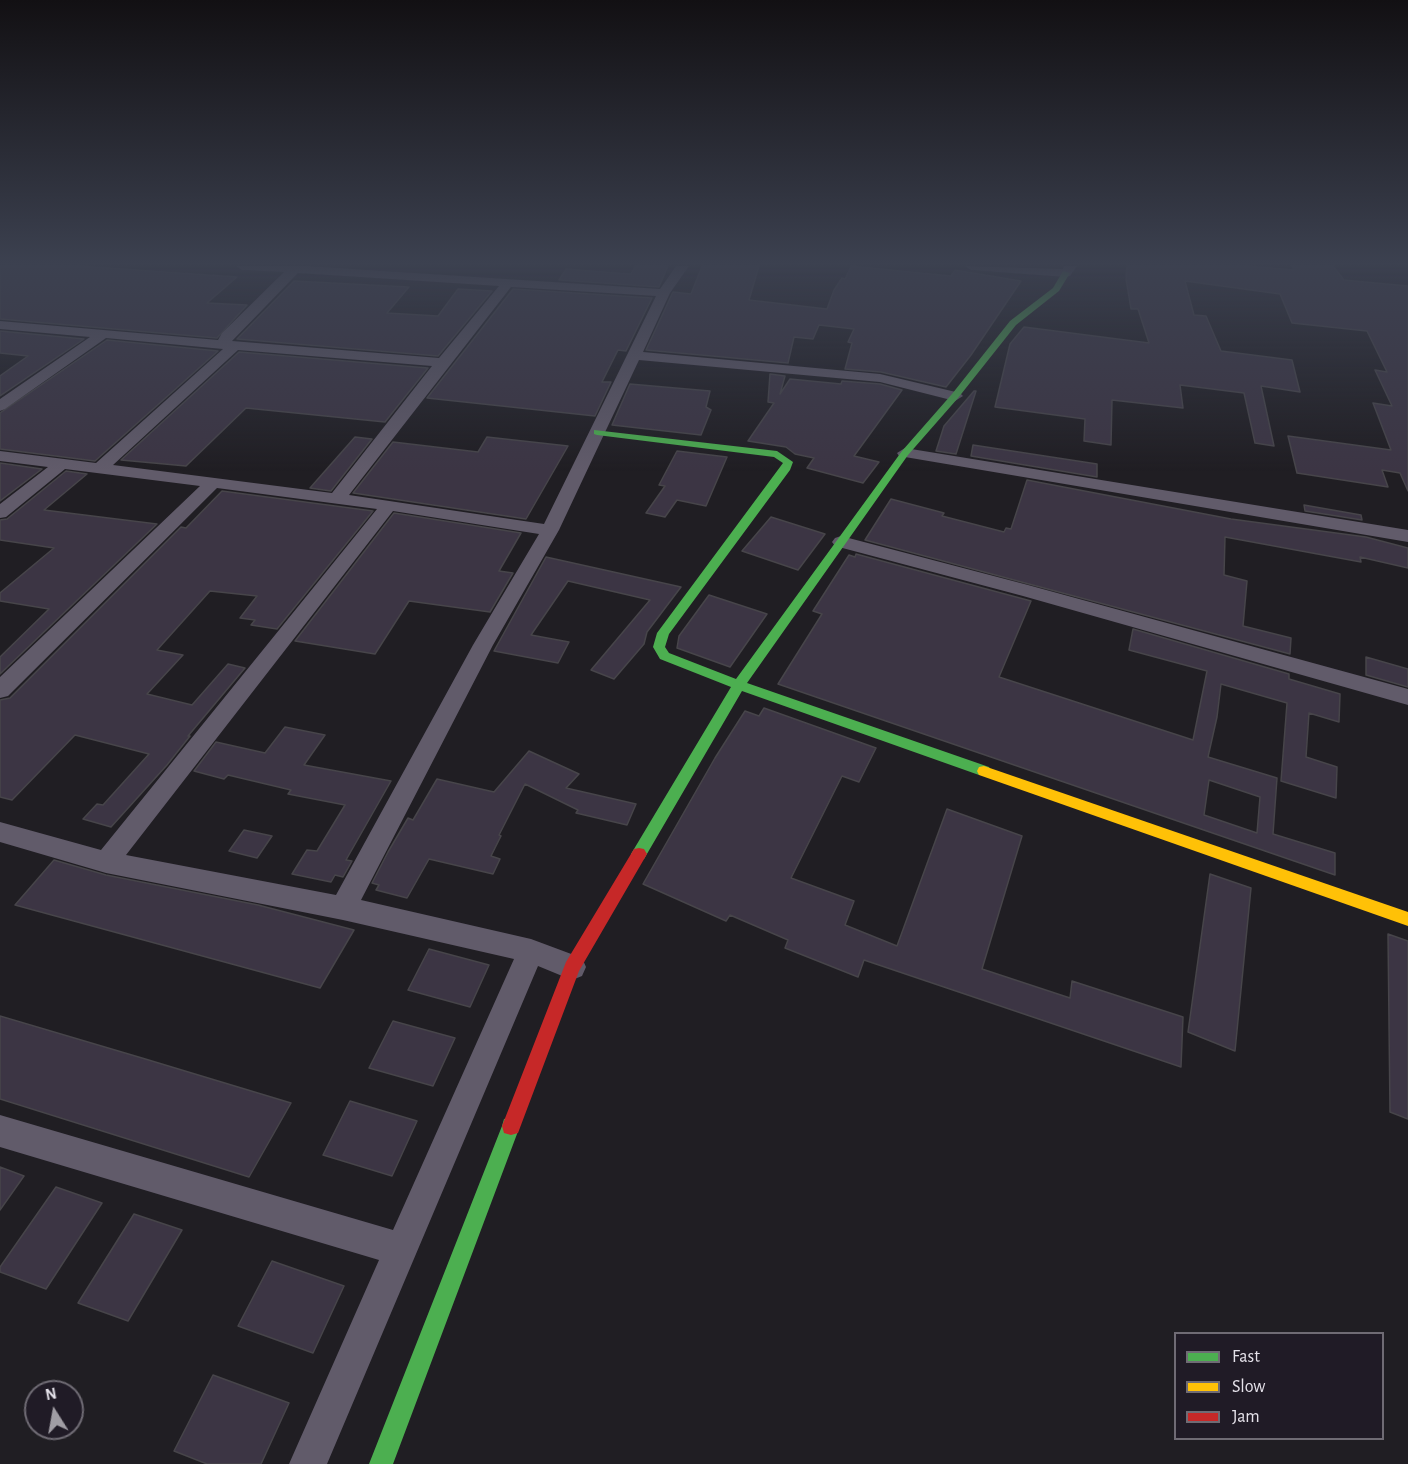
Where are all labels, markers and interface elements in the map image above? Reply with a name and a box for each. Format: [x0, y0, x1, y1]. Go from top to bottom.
legend [1174, 1332, 1384, 1440]
text: Fast [1232, 1348, 1260, 1366]
text: Slow [1232, 1378, 1265, 1396]
north arrow [24, 1380, 84, 1440]
text: N [44, 1385, 58, 1403]
text: Jam [1232, 1408, 1260, 1426]

